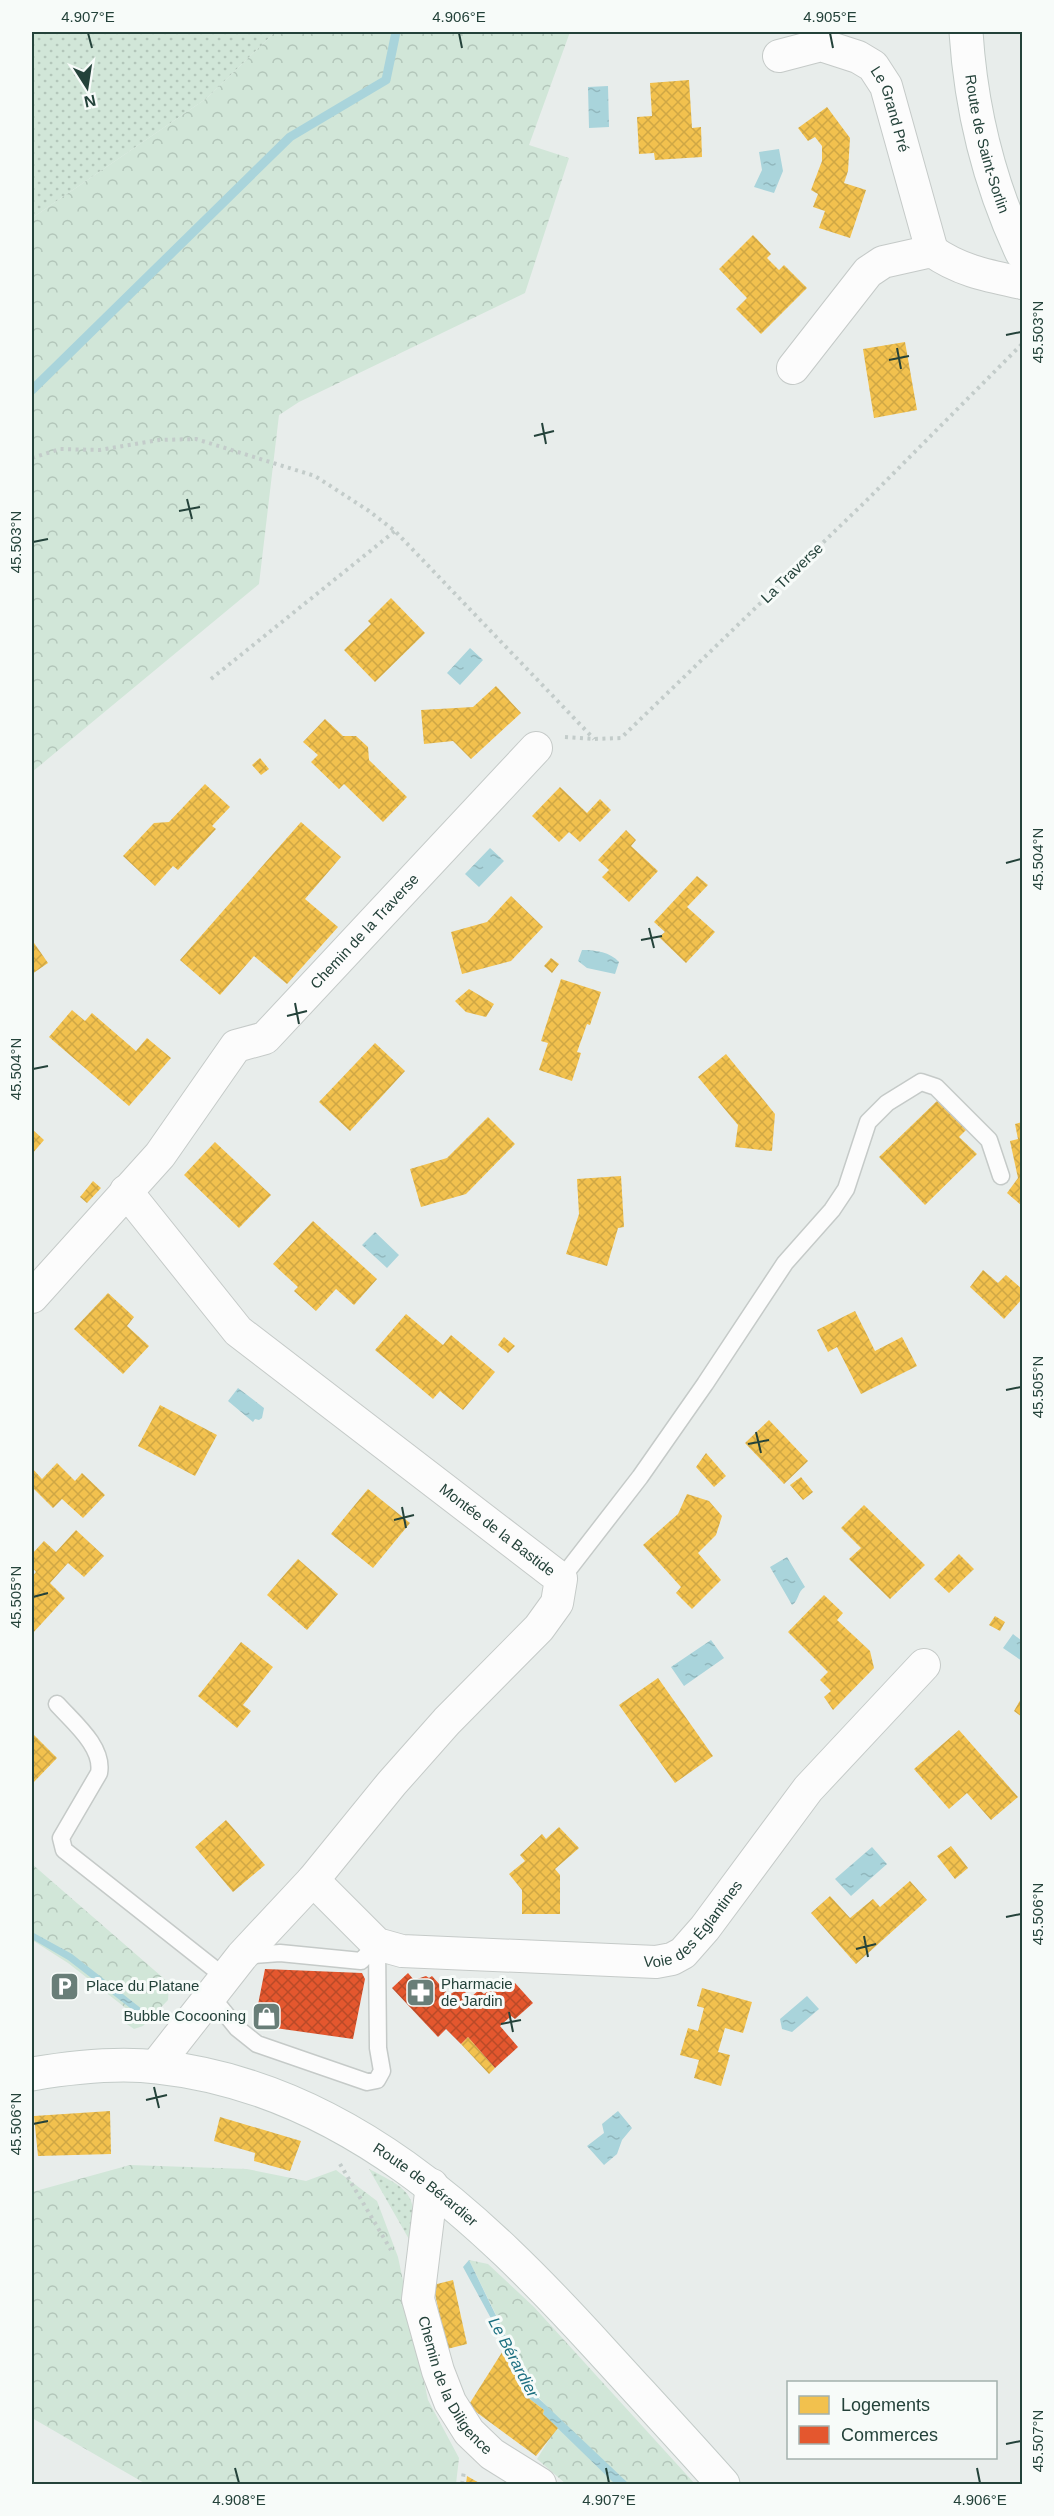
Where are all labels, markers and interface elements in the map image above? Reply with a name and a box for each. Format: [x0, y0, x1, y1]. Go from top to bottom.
text: 4.907°E [61, 8, 115, 25]
text: 4.906°E [432, 8, 486, 25]
text: 4.905°E [803, 8, 857, 25]
north arrow [57, 57, 117, 117]
street label: Le Grand Pré [867, 63, 913, 154]
street label: Route de Saint-Sorlin [962, 73, 1013, 215]
text: N [83, 92, 97, 111]
text: 45.503°N [1029, 301, 1046, 363]
text: 45.503°N [7, 511, 24, 573]
street label: La Traverse [757, 539, 826, 606]
text: 45.504°N [1029, 828, 1046, 890]
street label: Chemin de la Traverse [306, 870, 422, 992]
text: 45.504°N [7, 1038, 24, 1100]
text: 45.505°N [1029, 1356, 1046, 1418]
street label: Montée de la Bastide [436, 1480, 559, 1579]
text: 45.505°N [7, 1566, 24, 1628]
street label: Voie des Églantines [643, 1877, 745, 1970]
text: 45.506°N [1029, 1883, 1046, 1945]
parking icon: Place du Platane [49, 1970, 81, 2002]
place label: Pharmacie de Jardin [441, 1975, 513, 2009]
place label: Place du Platane [86, 1977, 199, 1994]
pharmacy icon: Pharmacie de Jardin [404, 1977, 436, 2009]
shop icon: Bubble Cocooning [251, 2000, 283, 2032]
place label: Bubble Cocooning [123, 2007, 246, 2024]
text: 45.506°N [7, 2093, 24, 2155]
street label: Route de Bérardier [370, 2139, 481, 2230]
street label: Chemin de la Diligence [415, 2314, 496, 2458]
water label: Le Bérardier [485, 2314, 542, 2401]
legend [787, 2381, 997, 2459]
text: Logements [841, 2395, 930, 2415]
text: 45.507°N [1029, 2410, 1046, 2472]
text: Commerces [841, 2425, 938, 2445]
text: 4.908°E [212, 2491, 266, 2508]
text: 4.907°E [582, 2491, 636, 2508]
text: 4.906°E [953, 2491, 1007, 2508]

